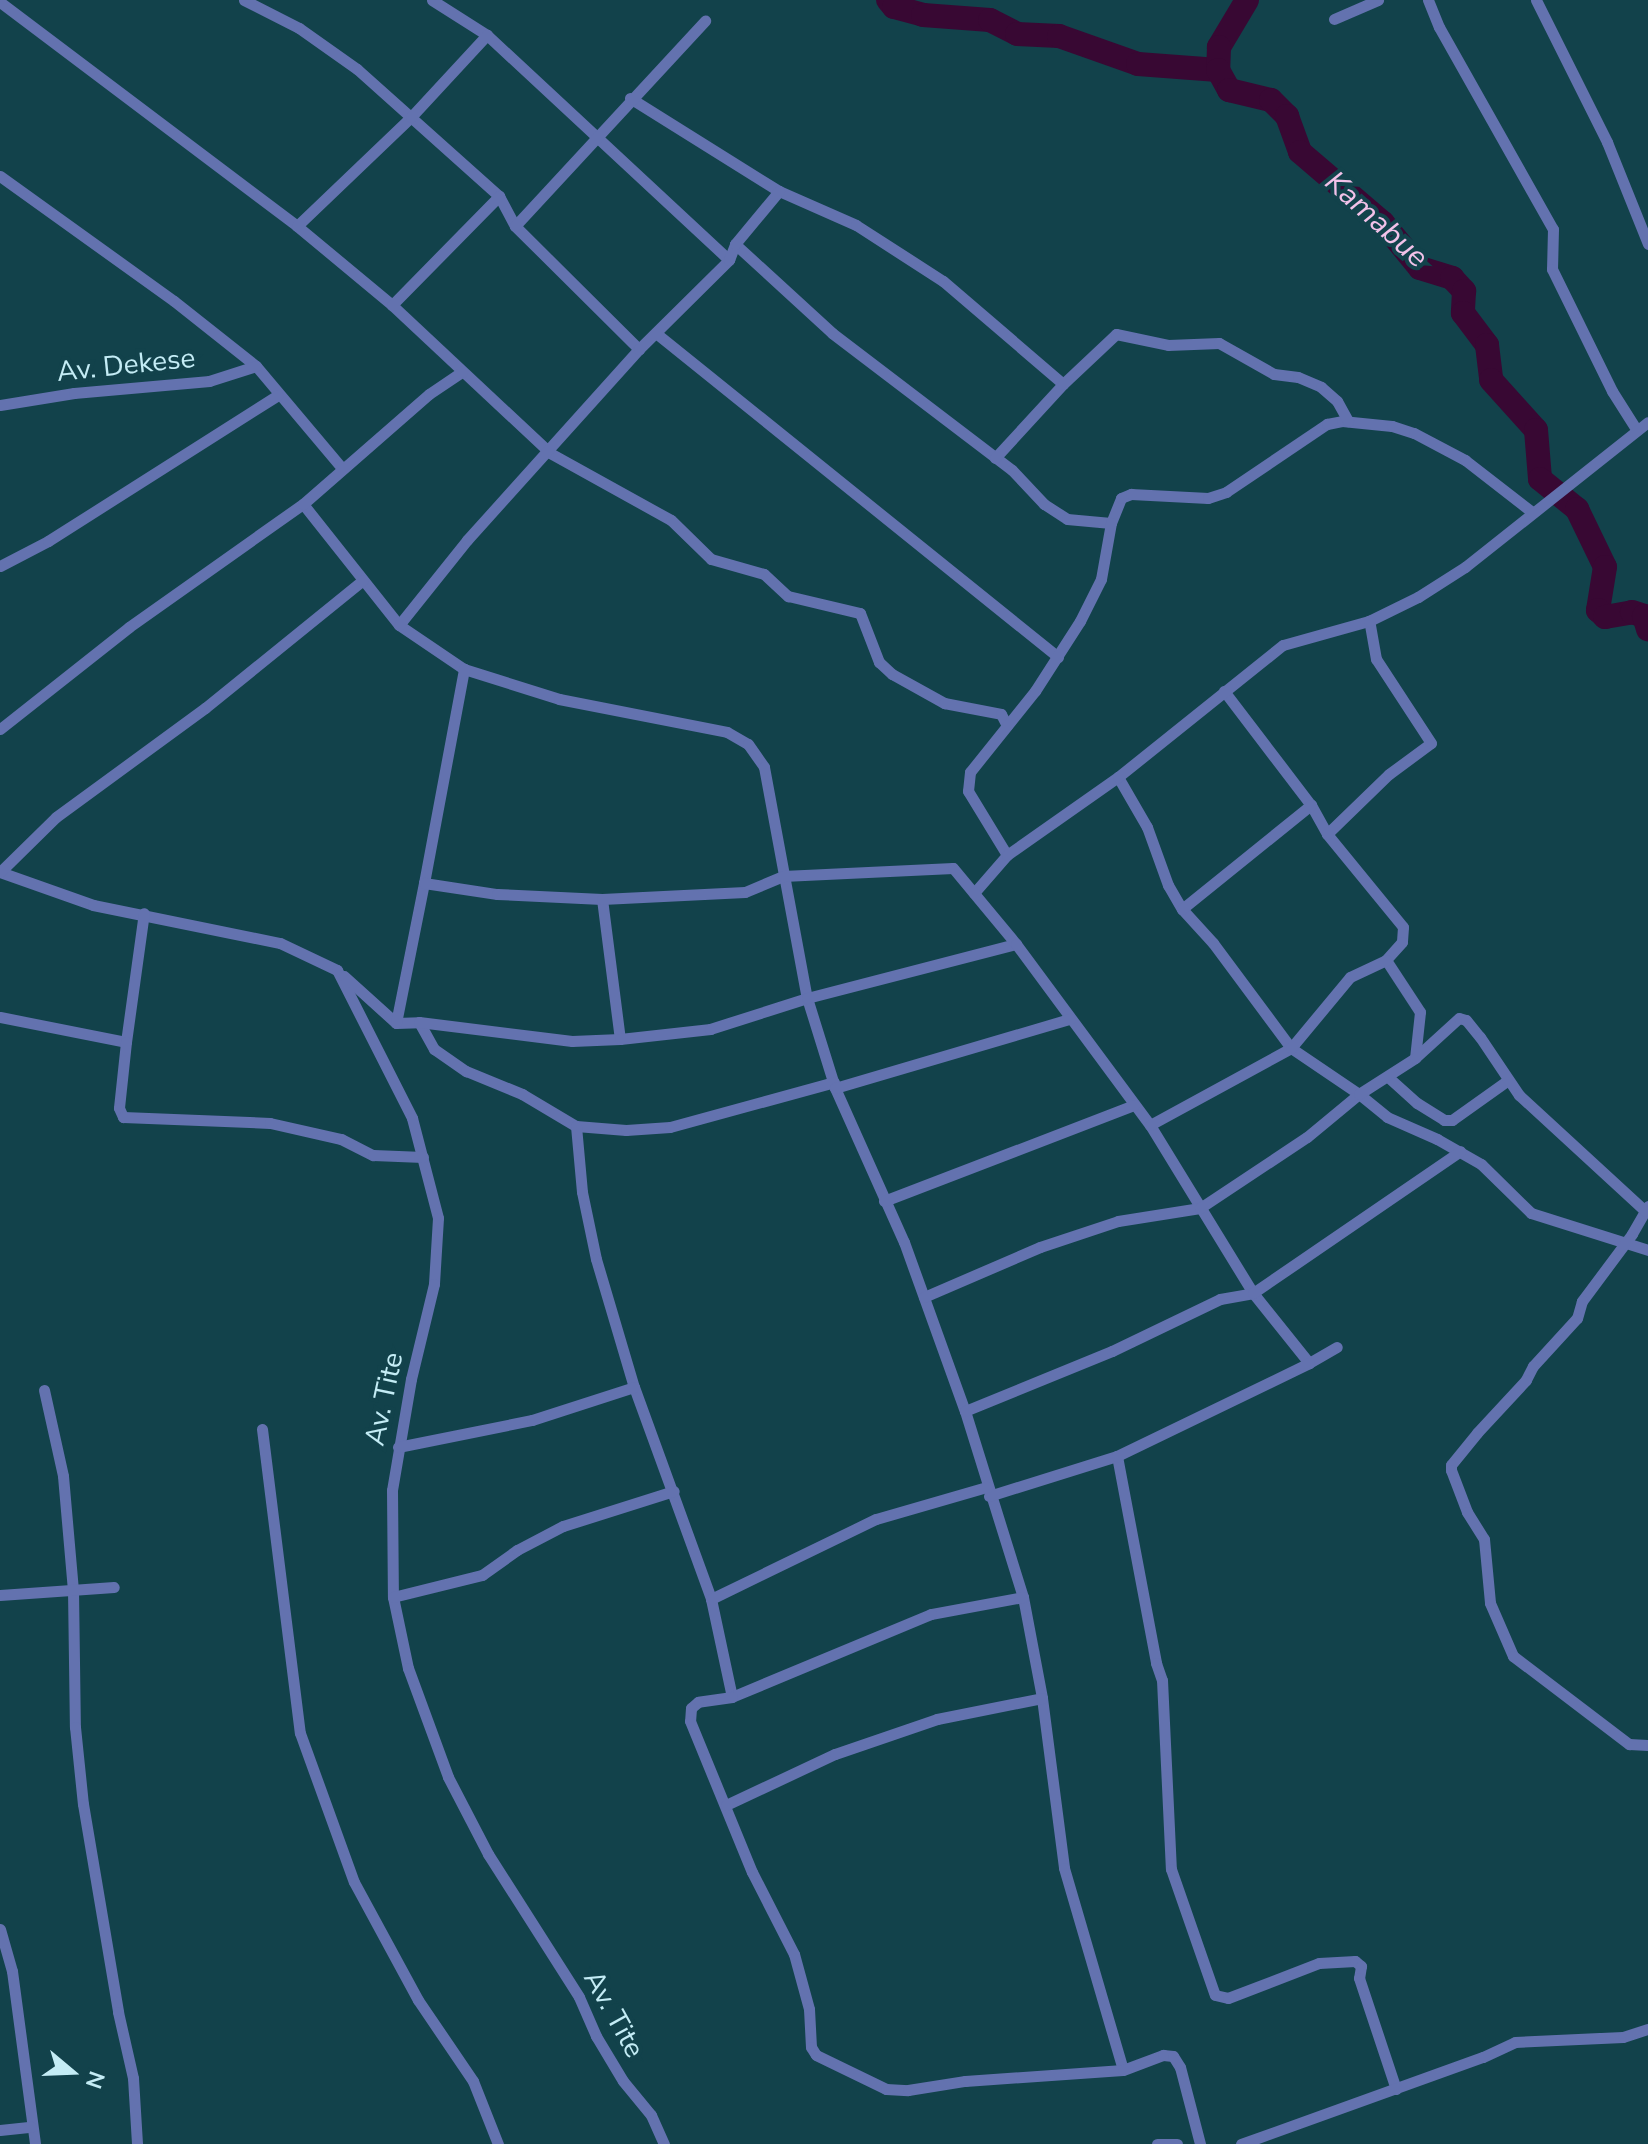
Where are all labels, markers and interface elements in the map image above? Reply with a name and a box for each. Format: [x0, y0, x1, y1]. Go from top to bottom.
water label: Kamabue [1317, 164, 1435, 276]
street label: Av. Dekese [55, 341, 197, 389]
street label: Av. Tite [358, 1349, 410, 1449]
street label: Av. Tite [576, 1965, 652, 2063]
north arrow [32, 2032, 112, 2112]
text: N [78, 2067, 112, 2092]

